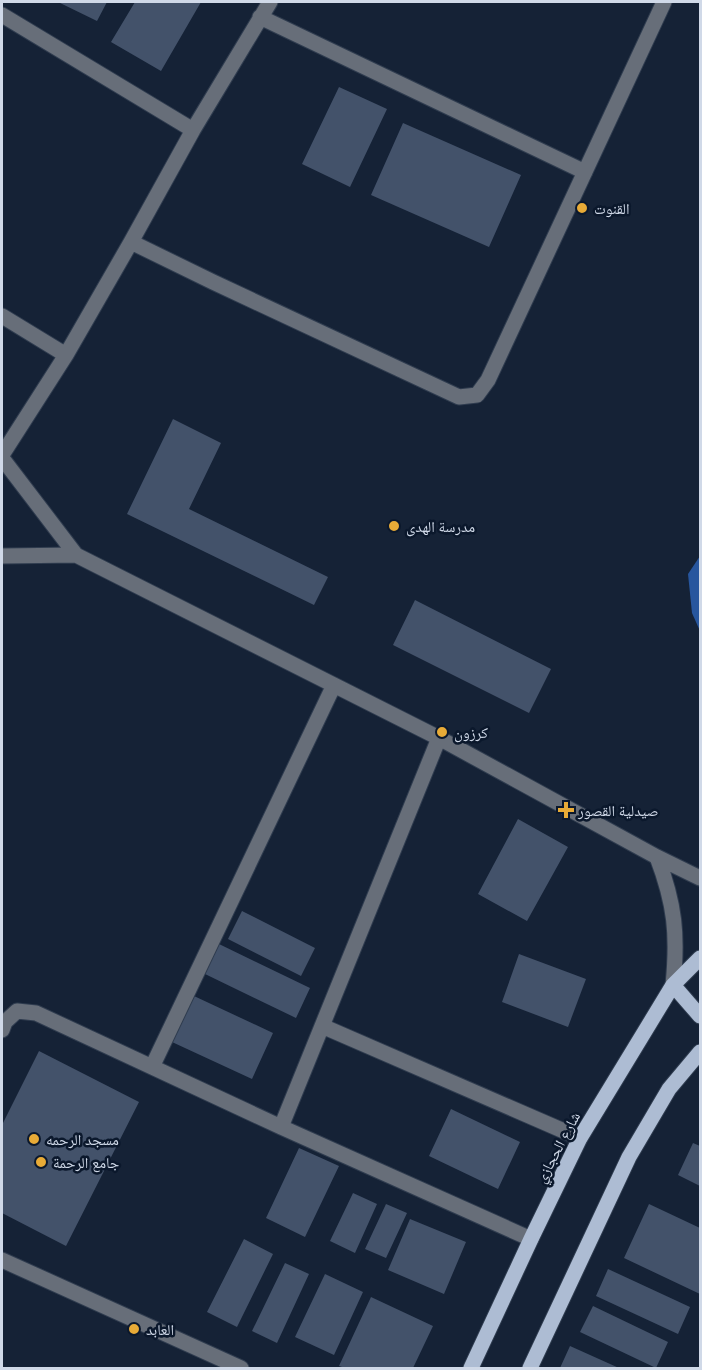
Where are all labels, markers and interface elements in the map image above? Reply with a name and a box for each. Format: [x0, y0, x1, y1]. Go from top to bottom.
place label: القنوت [594, 199, 630, 218]
marker: القنوت [575, 201, 589, 215]
place label: مدرسة الهدى [406, 517, 475, 537]
marker: مدرسة الهدى [387, 519, 401, 533]
place label: كرزون [454, 723, 488, 743]
marker: كرزون [435, 725, 449, 739]
place label: صيدلية القصور [577, 801, 658, 820]
marker: صيدلية القصور [559, 803, 573, 817]
street label: شارع الحجازي [531, 1108, 587, 1187]
place label: مسجد الرحمه [46, 1130, 119, 1149]
marker: مسجد الرحمه [27, 1132, 41, 1146]
place label: جامع الرحمة [53, 1153, 120, 1173]
marker: جامع الرحمة [34, 1155, 48, 1169]
place label: العابد [146, 1320, 174, 1338]
marker: العابد [127, 1322, 141, 1336]

